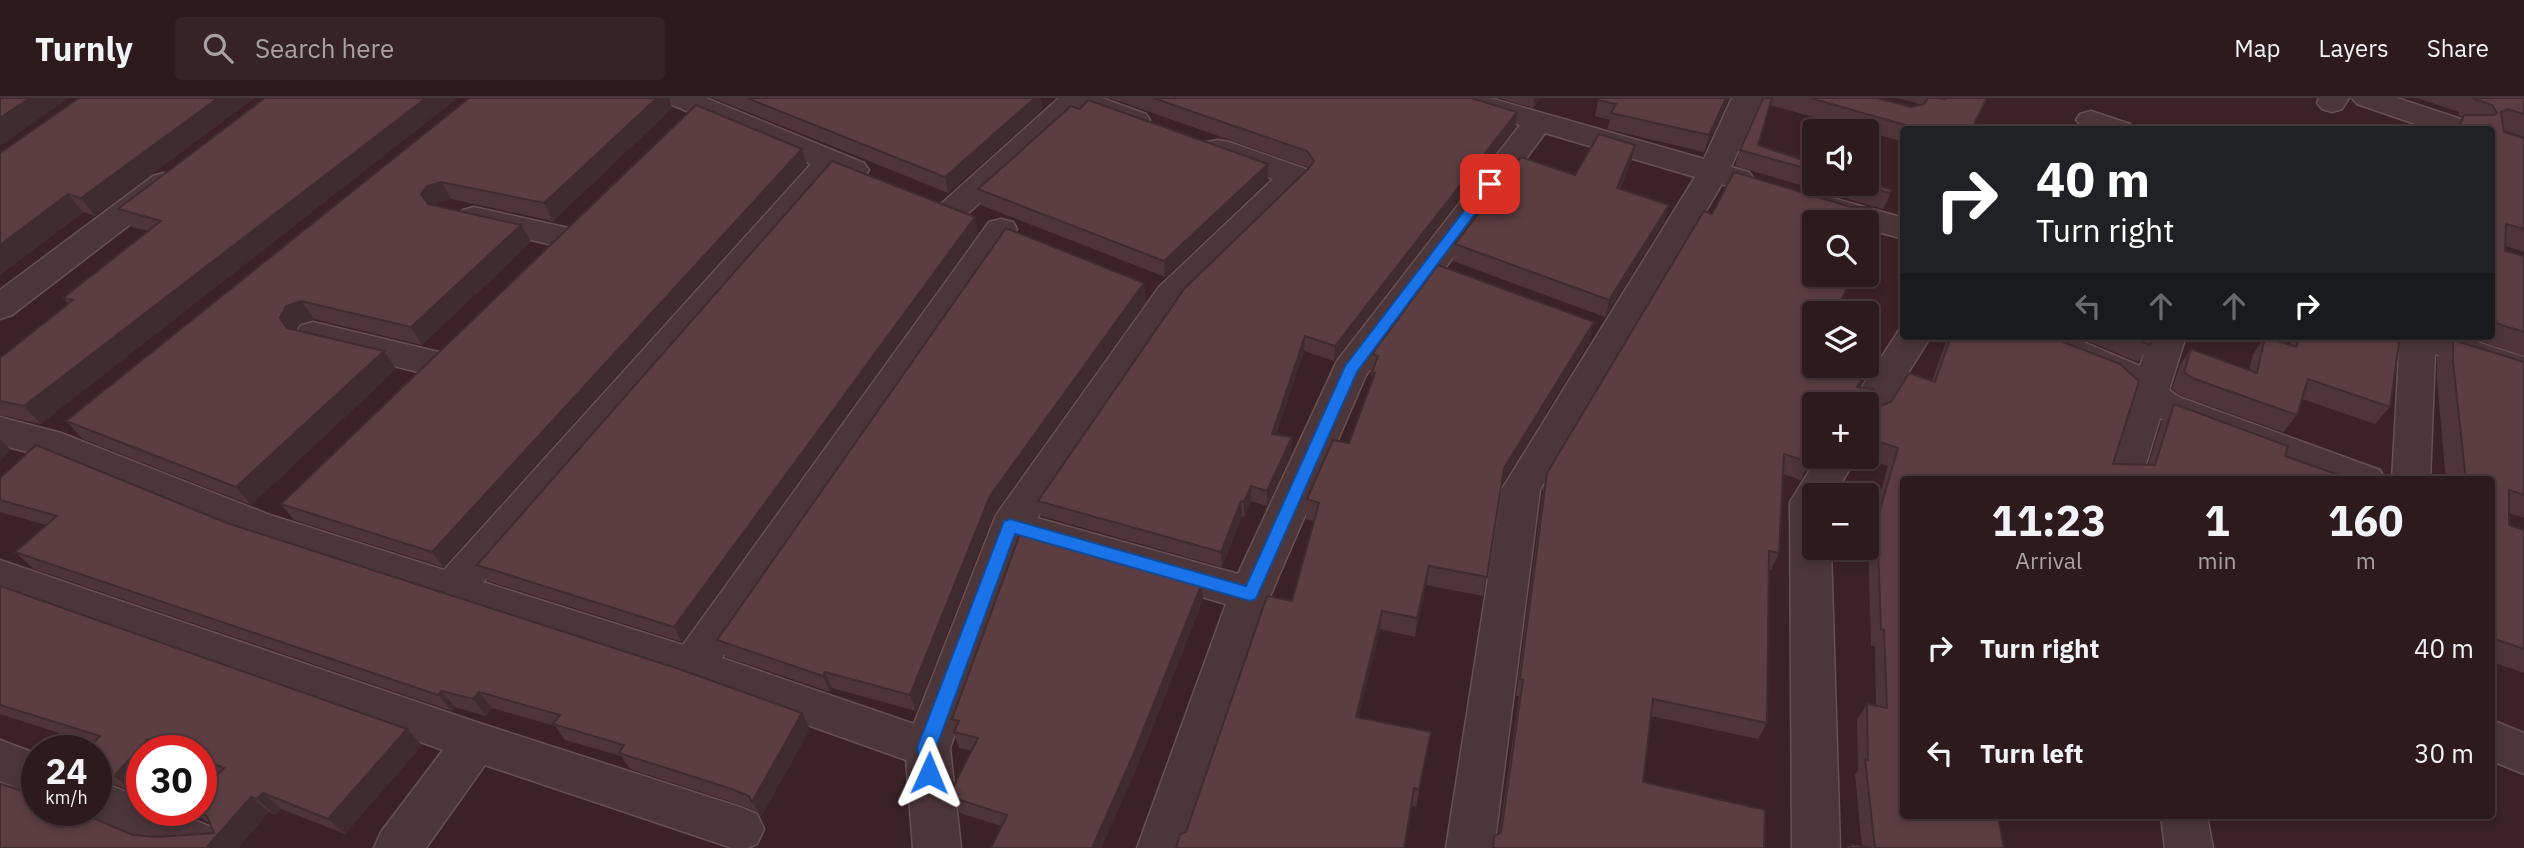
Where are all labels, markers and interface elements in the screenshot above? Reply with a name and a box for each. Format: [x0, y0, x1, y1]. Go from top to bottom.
search box [175, 17, 665, 80]
text: Turnly [35, 27, 133, 70]
icon: search [199, 29, 237, 67]
text: Search here [255, 31, 394, 65]
text: Map [2234, 32, 2281, 64]
text: Layers [2319, 32, 2389, 64]
text: Share [2427, 32, 2489, 64]
map controls [1802, 119, 1879, 560]
button: sound [1802, 119, 1879, 196]
text: 40 m [2036, 147, 2150, 210]
pin [1460, 154, 1520, 214]
icon: right [1921, 154, 2012, 245]
icon: arrive [1471, 165, 1509, 203]
text: Turn right [2036, 209, 2174, 251]
button: search [1802, 210, 1879, 287]
icon: left [2069, 287, 2107, 325]
icon: ahead [2142, 287, 2180, 325]
icon: ahead [2215, 287, 2253, 325]
icon: right [2288, 287, 2326, 325]
button: layers [1802, 301, 1879, 378]
button: + [1802, 392, 1879, 469]
button: − [1802, 483, 1879, 560]
text: 11:23 [1991, 493, 2106, 548]
text: 1 [2204, 493, 2230, 548]
text: 160 [2328, 493, 2404, 548]
text: Arrival [2015, 545, 2082, 575]
text: min [2198, 545, 2236, 575]
text: m [2356, 545, 2376, 575]
icon: right [1921, 629, 1959, 667]
text: Turn right [1980, 631, 2099, 665]
text: 40 m [2414, 631, 2474, 665]
icon: left [1921, 734, 1959, 772]
speed limit sign: 30 [126, 735, 217, 826]
position arrow [892, 736, 966, 810]
text: Turn left [1980, 736, 2083, 770]
text: 30 m [2414, 736, 2474, 770]
text: 24 [45, 748, 88, 794]
text: km/h [45, 786, 88, 809]

